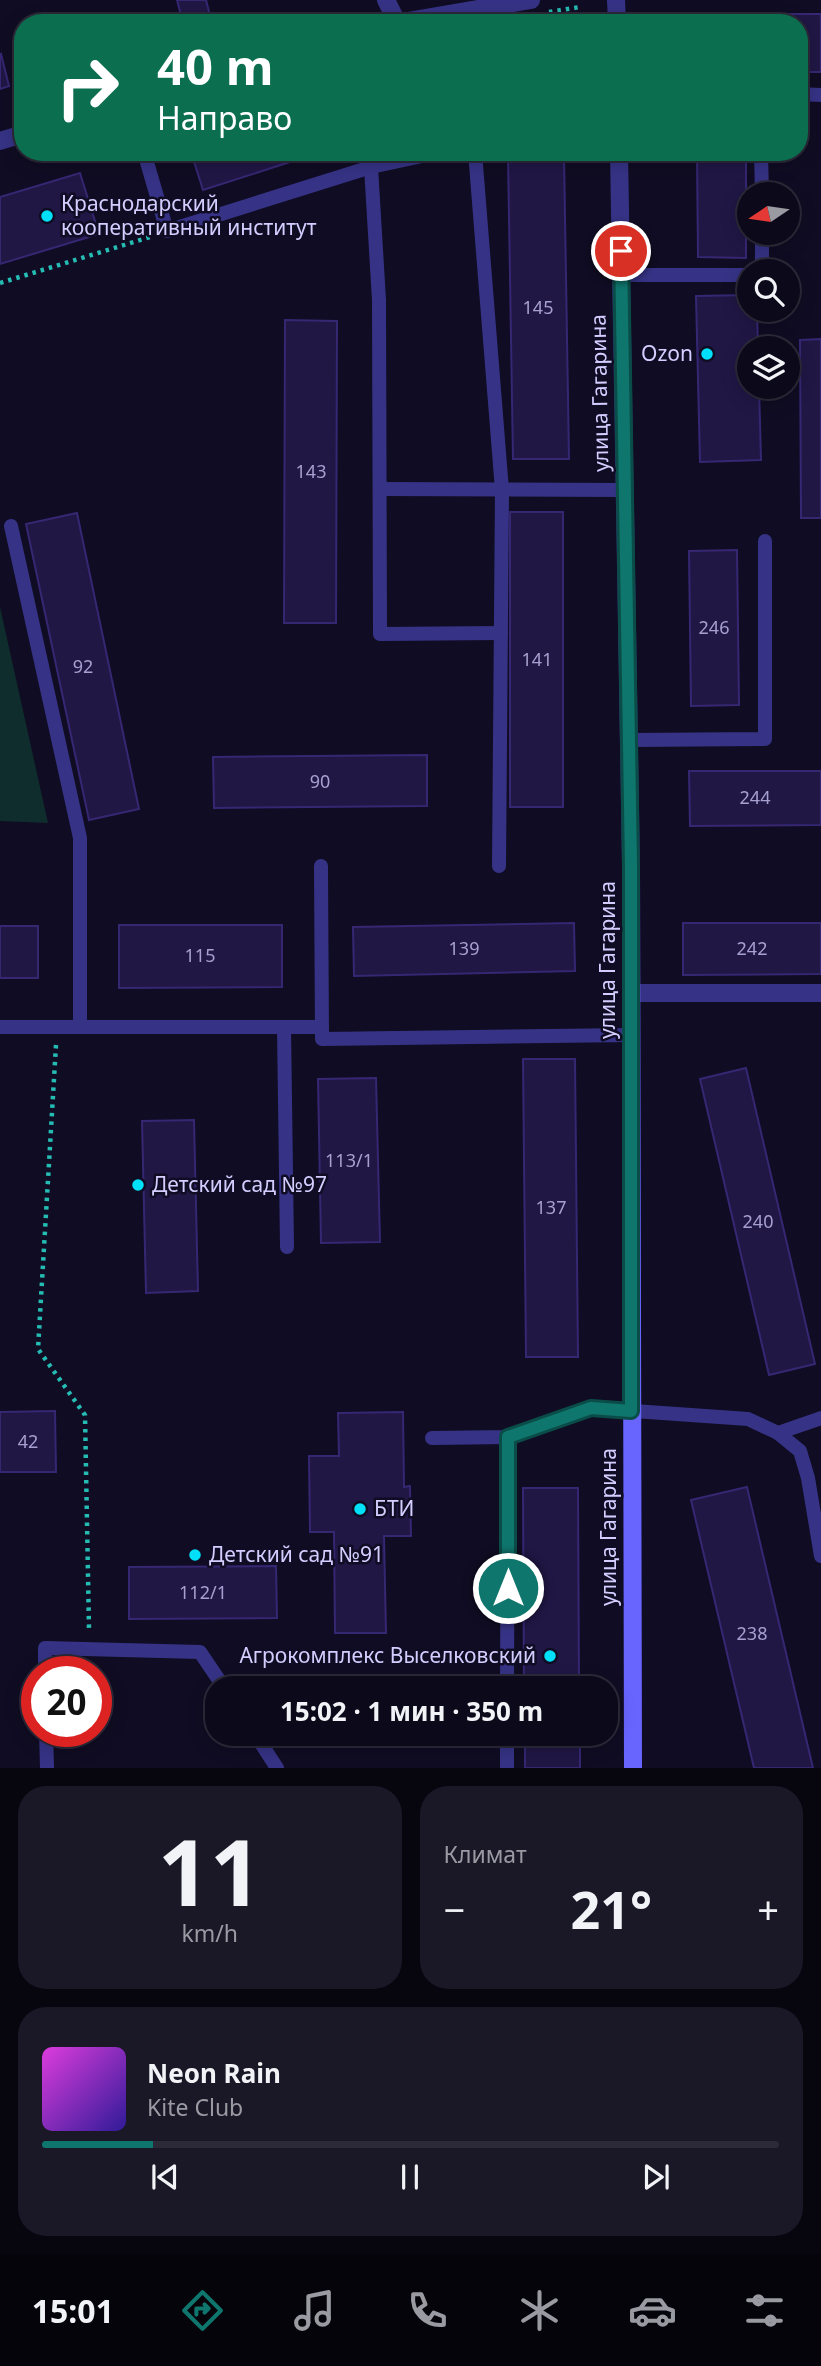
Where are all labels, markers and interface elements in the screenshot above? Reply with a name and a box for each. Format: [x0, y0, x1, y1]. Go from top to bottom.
text: 40 m [157, 33, 274, 99]
icon: right [42, 42, 133, 133]
text: Направо [157, 96, 292, 139]
north arrow [737, 182, 800, 245]
map controls [737, 182, 800, 399]
place label: Краснодарский кооперативный институт [61, 189, 317, 241]
marker: Краснодарский кооперативный институт [39, 208, 55, 224]
pin [591, 221, 651, 281]
icon: arrive [602, 232, 640, 270]
button: search [737, 259, 800, 322]
house number: 145 [523, 295, 553, 319]
street label: улица Гагарина [584, 314, 614, 472]
button: layers [737, 336, 800, 399]
place label: Ozon [641, 339, 693, 367]
marker: Ozon [699, 346, 715, 362]
house number: 143 [296, 459, 326, 483]
house number: 246 [699, 615, 729, 639]
house number: 141 [522, 647, 552, 671]
house number: 92 [73, 654, 93, 678]
house number: 90 [310, 769, 330, 793]
house number: 244 [740, 785, 770, 809]
street label: улица Гагарина [593, 881, 621, 1039]
house number: 139 [449, 936, 479, 960]
house number: 242 [737, 936, 767, 960]
house number: 115 [185, 943, 215, 967]
house number: 113/1 [325, 1148, 373, 1172]
place label: Детский сад №97 [152, 1170, 327, 1198]
marker: Детский сад №97 [130, 1177, 146, 1193]
house number: 137 [536, 1195, 566, 1219]
house number: 240 [743, 1209, 773, 1233]
house number: 42 [18, 1429, 38, 1453]
street label: улица Гагарина [594, 1448, 622, 1606]
place label: БТИ [374, 1494, 414, 1522]
marker: БТИ [352, 1501, 368, 1517]
place label: Детский сад №91 [209, 1540, 384, 1568]
marker: Детский сад №91 [187, 1547, 203, 1563]
position arrow [471, 1551, 545, 1625]
house number: 112/1 [179, 1580, 227, 1604]
house number: 238 [737, 1621, 767, 1645]
place label: Агрокомплекс Выселковский [239, 1641, 536, 1669]
marker: Агрокомплекс Выселковский [542, 1648, 558, 1664]
speed limit sign: 20 [21, 1656, 112, 1747]
text: 15:02 · 1 мин · 350 m [280, 1693, 543, 1729]
text: 11 [158, 1809, 262, 1933]
text: Климат [444, 1838, 527, 1870]
text: 21° [570, 1873, 652, 1944]
text: − [444, 1883, 465, 1935]
text: + [757, 1883, 779, 1935]
text: km/h [181, 1917, 238, 1949]
text: Neon Rain [147, 2055, 281, 2091]
text: Kite Club [147, 2091, 243, 2123]
icon: previous [146, 2158, 184, 2196]
icon: pause [391, 2158, 429, 2196]
icon: next [637, 2158, 675, 2196]
icon: directions [178, 2286, 227, 2335]
icon: music [290, 2286, 339, 2335]
icon: phone [403, 2286, 452, 2335]
icon: climate [515, 2286, 564, 2335]
icon: car [628, 2286, 677, 2335]
icon: filters [740, 2286, 789, 2335]
text: 15:01 [32, 2289, 114, 2332]

